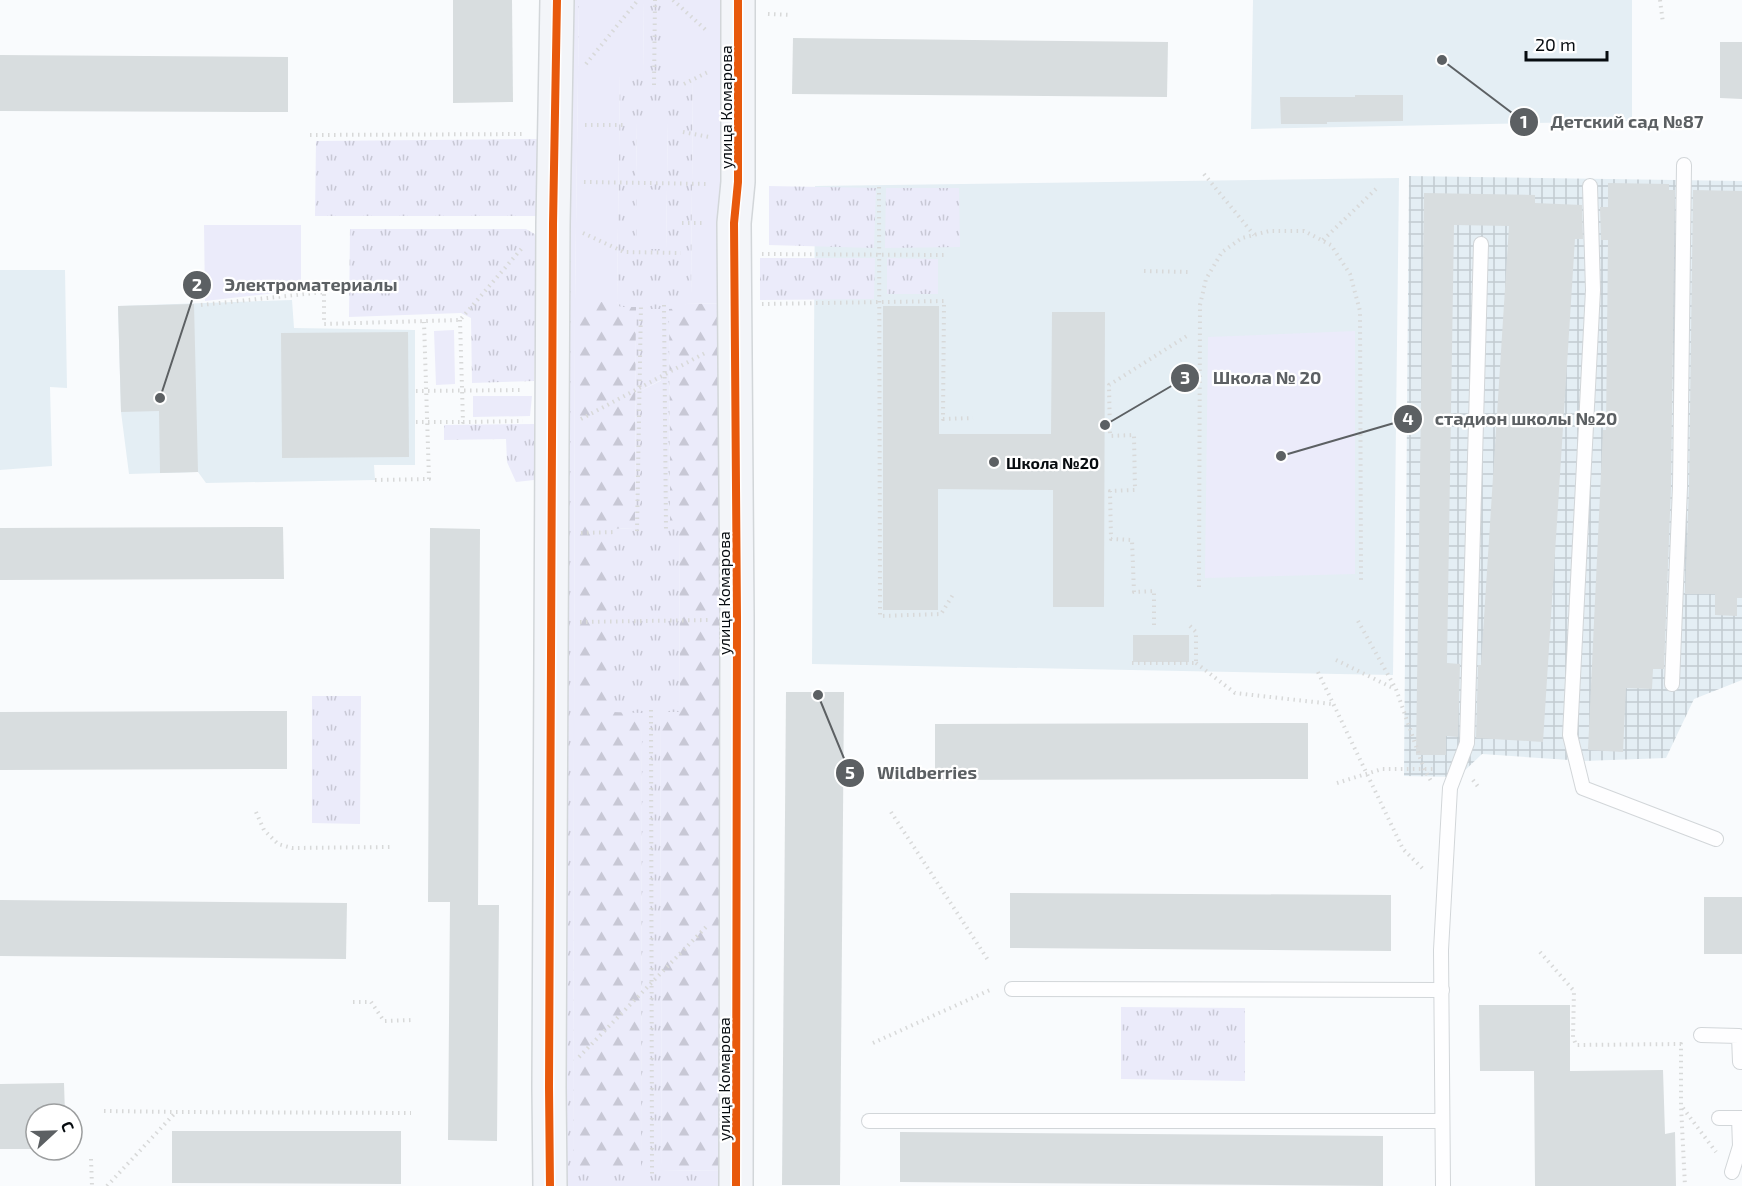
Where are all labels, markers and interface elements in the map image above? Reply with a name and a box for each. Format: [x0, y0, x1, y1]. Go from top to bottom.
scale bar [1526, 24, 1607, 62]
text: 20 m [1535, 33, 1576, 55]
street label: улица Комарова [716, 45, 736, 169]
callout: Детский сад №87 [1509, 104, 1716, 140]
text: 1 [1520, 110, 1528, 132]
text: Детский сад №87 [1550, 110, 1704, 132]
callout: Электроматериалы [182, 267, 409, 303]
text: 2 [192, 273, 202, 295]
text: Электроматериалы [225, 273, 397, 295]
callout: Школа № 20 [1170, 360, 1333, 396]
text: 3 [1180, 366, 1190, 388]
text: Школа № 20 [1213, 366, 1321, 388]
callout: стадион школы №20 [1393, 401, 1629, 437]
text: 4 [1402, 407, 1414, 429]
text: стадион школы №20 [1435, 407, 1617, 429]
place label: Школа №20 [1006, 453, 1099, 472]
marker: Школа №20 [987, 455, 1001, 469]
street label: улица Комарова [714, 531, 734, 655]
callout: Wildberries [835, 755, 989, 791]
text: 5 [845, 761, 855, 783]
text: Wildberries [877, 761, 977, 783]
street label: улица Комарова [714, 1017, 734, 1141]
north arrow [24, 1102, 84, 1162]
text: С [58, 1118, 79, 1134]

